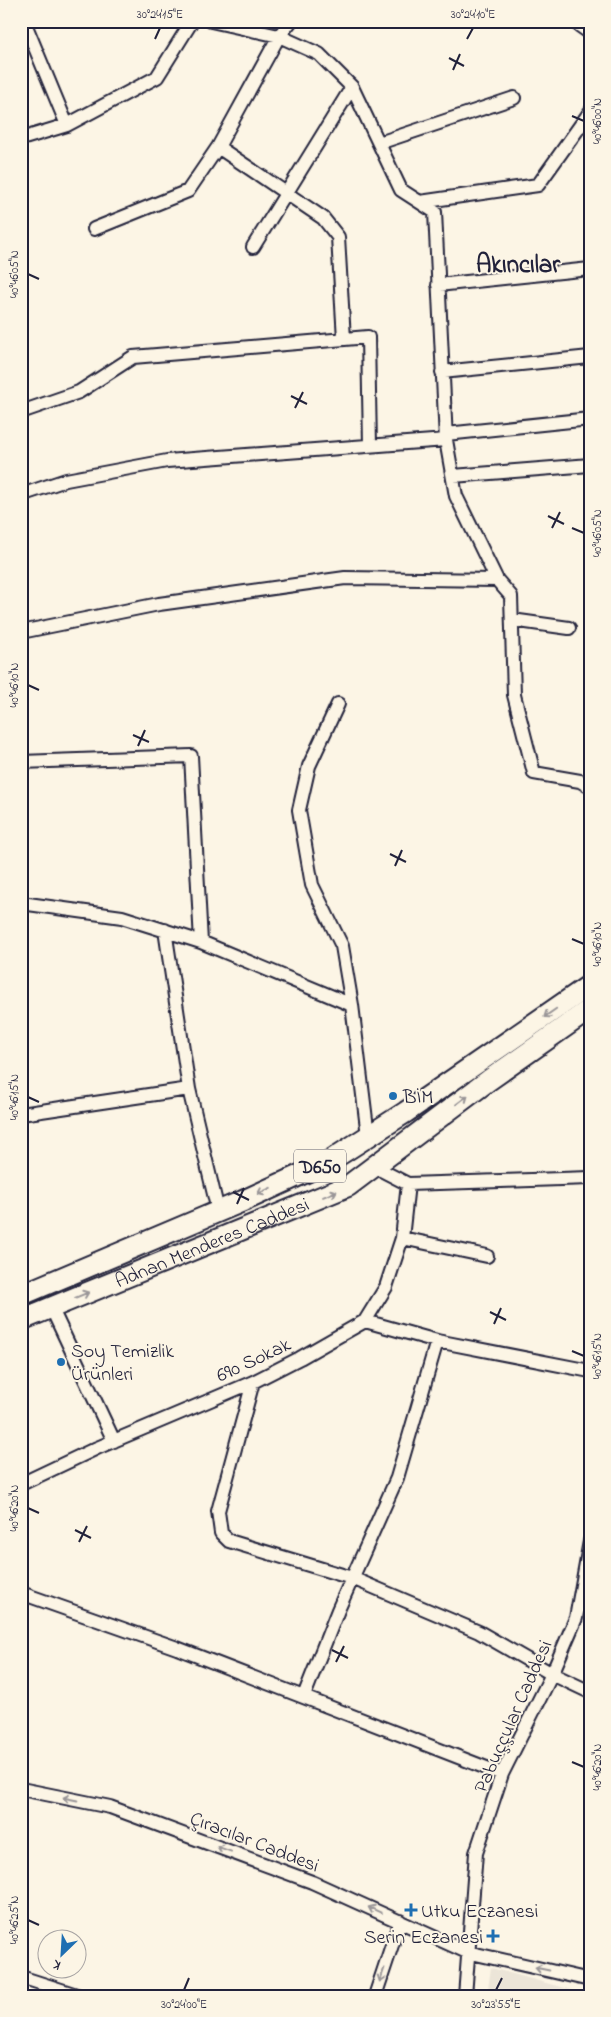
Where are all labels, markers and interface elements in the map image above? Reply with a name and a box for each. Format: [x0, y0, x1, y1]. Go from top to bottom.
text: 30°24'15"E [137, 6, 183, 24]
text: 30°24'10"E [451, 6, 495, 24]
text: 40°46'00"N [589, 98, 607, 144]
district label: Akıncılar [476, 248, 561, 284]
text: 40°46'05"N [6, 250, 24, 298]
text: 40°46'05"N [589, 509, 607, 557]
text: 40°46'10"N [6, 663, 24, 707]
text: 40°46'10"N [589, 922, 607, 966]
one-way arrow [543, 1008, 557, 1018]
text: 40°46'15"N [6, 1074, 24, 1120]
place label: BİM [402, 1084, 433, 1113]
marker: BİM [387, 1090, 399, 1102]
one-way arrow [456, 1095, 469, 1106]
road number: D650 [294, 1150, 346, 1182]
one-way arrow [257, 1187, 272, 1196]
one-way arrow [322, 1188, 337, 1198]
street label: Adnan Menderes Caddesi [111, 1191, 314, 1297]
one-way arrow [75, 1289, 90, 1298]
street label: 690 Sokak [212, 1331, 296, 1391]
text: 40°46'15"N [589, 1333, 607, 1379]
place label: Soy Temizlik Ürünleri [71, 1338, 174, 1390]
marker: Soy Temizlik Ürünleri [55, 1356, 67, 1368]
text: 40°46'20"N [6, 1485, 24, 1531]
street label: Pabuççular Caddesi [468, 1636, 561, 1798]
text: 40°46'20"N [589, 1744, 607, 1790]
one-way arrow [62, 1794, 78, 1803]
street label: Çıracılar Caddesi [185, 1805, 323, 1881]
one-way arrow [217, 1844, 232, 1853]
text: 40°46'25"N [6, 1896, 24, 1944]
place label: Utku Eczanesi [421, 1898, 538, 1927]
one-way arrow [368, 1904, 383, 1914]
marker: Utku Eczanesi [405, 1904, 417, 1916]
place label: Serin Eczanesi [364, 1924, 483, 1953]
north arrow [38, 1930, 88, 1980]
marker: Serin Eczanesi [487, 1930, 499, 1942]
text: K [49, 1953, 65, 1975]
one-way arrow [535, 1963, 551, 1973]
one-way arrow [376, 1967, 386, 1983]
text: 30°24'00"E [161, 1996, 207, 2014]
text: 30°23'55"E [471, 1996, 521, 2014]

